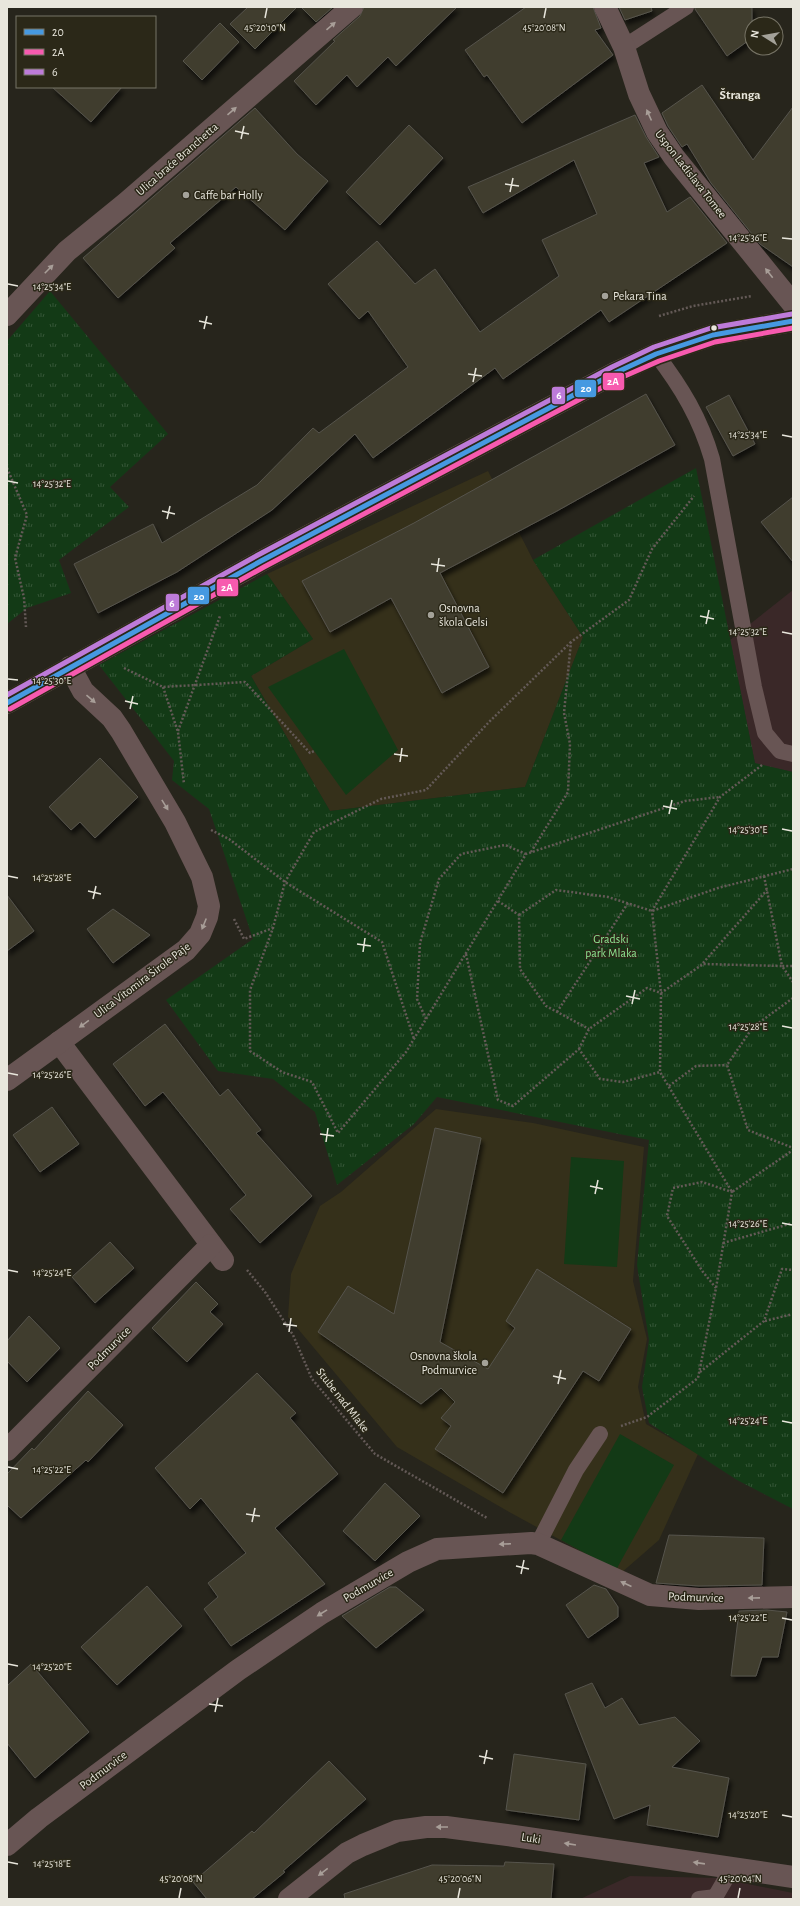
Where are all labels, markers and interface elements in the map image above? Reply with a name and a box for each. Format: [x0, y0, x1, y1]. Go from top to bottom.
legend [16, 16, 156, 88]
north arrow [744, 16, 784, 56]
one-way arrow [325, 21, 336, 30]
text: 45°20'10"N [244, 23, 286, 33]
text: 45°20'08"N [522, 23, 566, 33]
text: 20 [52, 26, 64, 38]
text: N [749, 29, 761, 39]
text: 2A [52, 46, 64, 58]
text: 6 [52, 66, 58, 78]
district label: Štranga [720, 88, 760, 102]
one-way arrow [227, 106, 238, 115]
one-way arrow [646, 109, 652, 120]
street label: Ulica braće Branchetta [134, 120, 221, 198]
street label: Uspon Ladislava Tomee [653, 128, 729, 220]
place label: Caffe bar Holly [194, 189, 263, 202]
marker: Caffe bar Holly [181, 190, 191, 200]
text: 14°25'36"E [729, 233, 767, 243]
one-way arrow [45, 264, 54, 274]
one-way arrow [765, 268, 774, 279]
text: 14°25'34"E [33, 282, 71, 292]
place label: Pekara Tina [613, 290, 667, 302]
marker: Pekara Tina [600, 291, 610, 301]
unlabelled marker [709, 323, 719, 333]
line badge: 2A [602, 372, 625, 391]
text: 2A [607, 376, 619, 387]
line badge: 20 [574, 379, 597, 398]
text: 20 [581, 383, 592, 394]
line badge: 6 [551, 386, 566, 405]
text: 6 [556, 390, 562, 401]
text: 14°25'34"E [729, 430, 767, 440]
text: 14°25'32"E [33, 479, 71, 489]
line badge: 2A [216, 578, 239, 597]
text: 2A [221, 582, 233, 593]
line badge: 20 [187, 586, 210, 605]
text: 20 [194, 591, 205, 602]
line badge: 6 [165, 593, 180, 612]
text: 6 [169, 598, 175, 609]
place label: Osnovna škola Gelsi [439, 602, 488, 628]
marker: Osnovna škola Gelsi [426, 610, 436, 620]
text: 14°25'32"E [729, 627, 767, 637]
text: 14°25'30"E [33, 676, 71, 686]
one-way arrow [86, 694, 97, 703]
one-way arrow [161, 799, 168, 811]
text: 14°25'30"E [729, 825, 767, 835]
text: 14°25'28"E [33, 873, 71, 883]
one-way arrow [201, 918, 208, 930]
park label: Gradski park Mlaka [585, 933, 637, 959]
street label: Ulica Vitomira Širole Paje [91, 939, 193, 1021]
one-way arrow [79, 1020, 89, 1028]
text: 14°25'28"E [729, 1022, 767, 1032]
text: 14°25'26"E [33, 1070, 71, 1080]
text: 14°25'26"E [729, 1219, 767, 1229]
text: 14°25'24"E [33, 1268, 71, 1278]
street label: Podmurvice [85, 1324, 133, 1372]
place label: Osnovna škola Podmurvice [410, 1350, 477, 1376]
marker: Osnovna škola Podmurvice [480, 1358, 490, 1368]
street label: Stube nad Mlake [314, 1366, 372, 1434]
text: 14°25'24"E [729, 1416, 767, 1426]
text: 14°25'22"E [33, 1465, 71, 1475]
one-way arrow [498, 1541, 511, 1547]
street label: Podmurvice [341, 1566, 395, 1604]
one-way arrow [621, 1581, 632, 1587]
street label: Podmurvice [668, 1590, 724, 1604]
one-way arrow [747, 1595, 760, 1601]
one-way arrow [317, 1609, 327, 1617]
text: 14°25'22"E [729, 1613, 767, 1623]
text: 14°25'20"E [32, 1662, 72, 1672]
street label: Podmurvice [77, 1748, 129, 1792]
text: 14°25'20"E [728, 1810, 768, 1820]
one-way arrow [435, 1824, 448, 1830]
street label: Luki [520, 1831, 542, 1845]
one-way arrow [564, 1841, 576, 1847]
text: 14°25'18"E [33, 1859, 71, 1869]
one-way arrow [693, 1860, 705, 1866]
one-way arrow [318, 1867, 329, 1876]
text: 45°20'08"N [159, 1874, 203, 1884]
text: 45°20'06"N [438, 1874, 482, 1884]
text: 45°20'04"N [718, 1874, 762, 1884]

